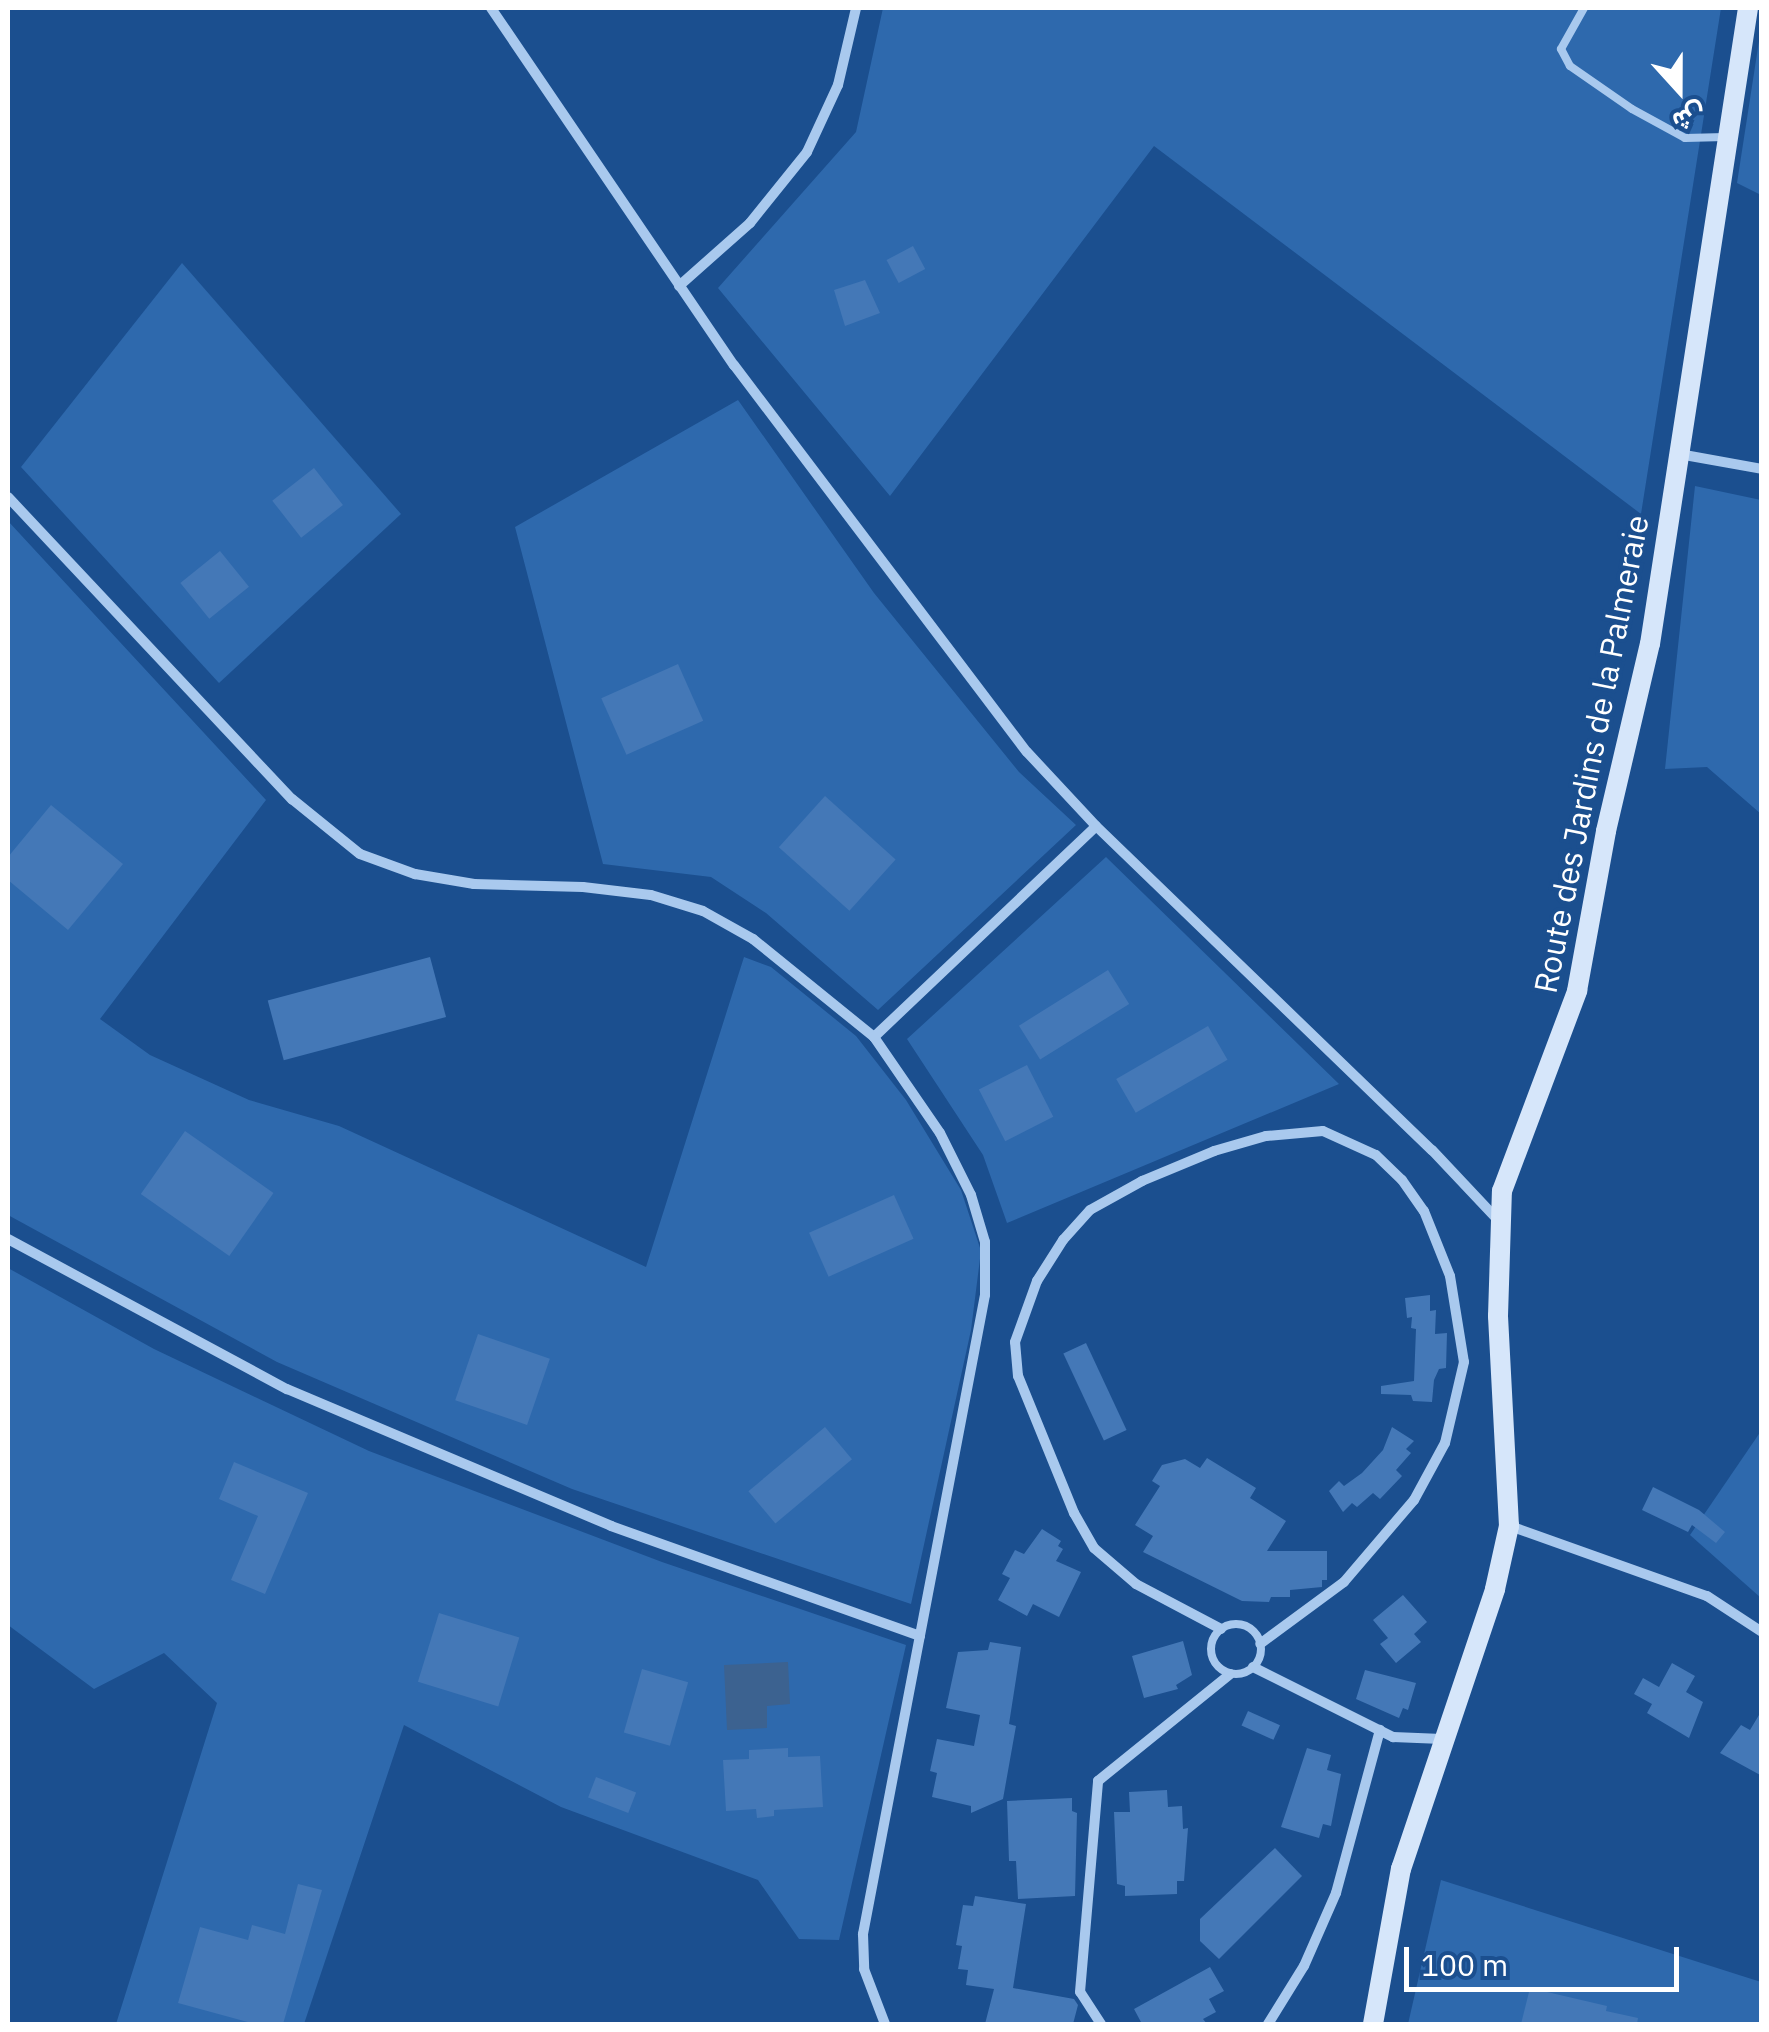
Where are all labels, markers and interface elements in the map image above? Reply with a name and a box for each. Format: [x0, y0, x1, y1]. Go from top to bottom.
north arrow [1629, 40, 1729, 140]
text: ش [1668, 95, 1712, 142]
street label: Route des Jardins de la Palmeraie [1526, 512, 1656, 996]
scale bar [1409, 1927, 1684, 1989]
text: 100 m [1421, 1945, 1508, 1984]

